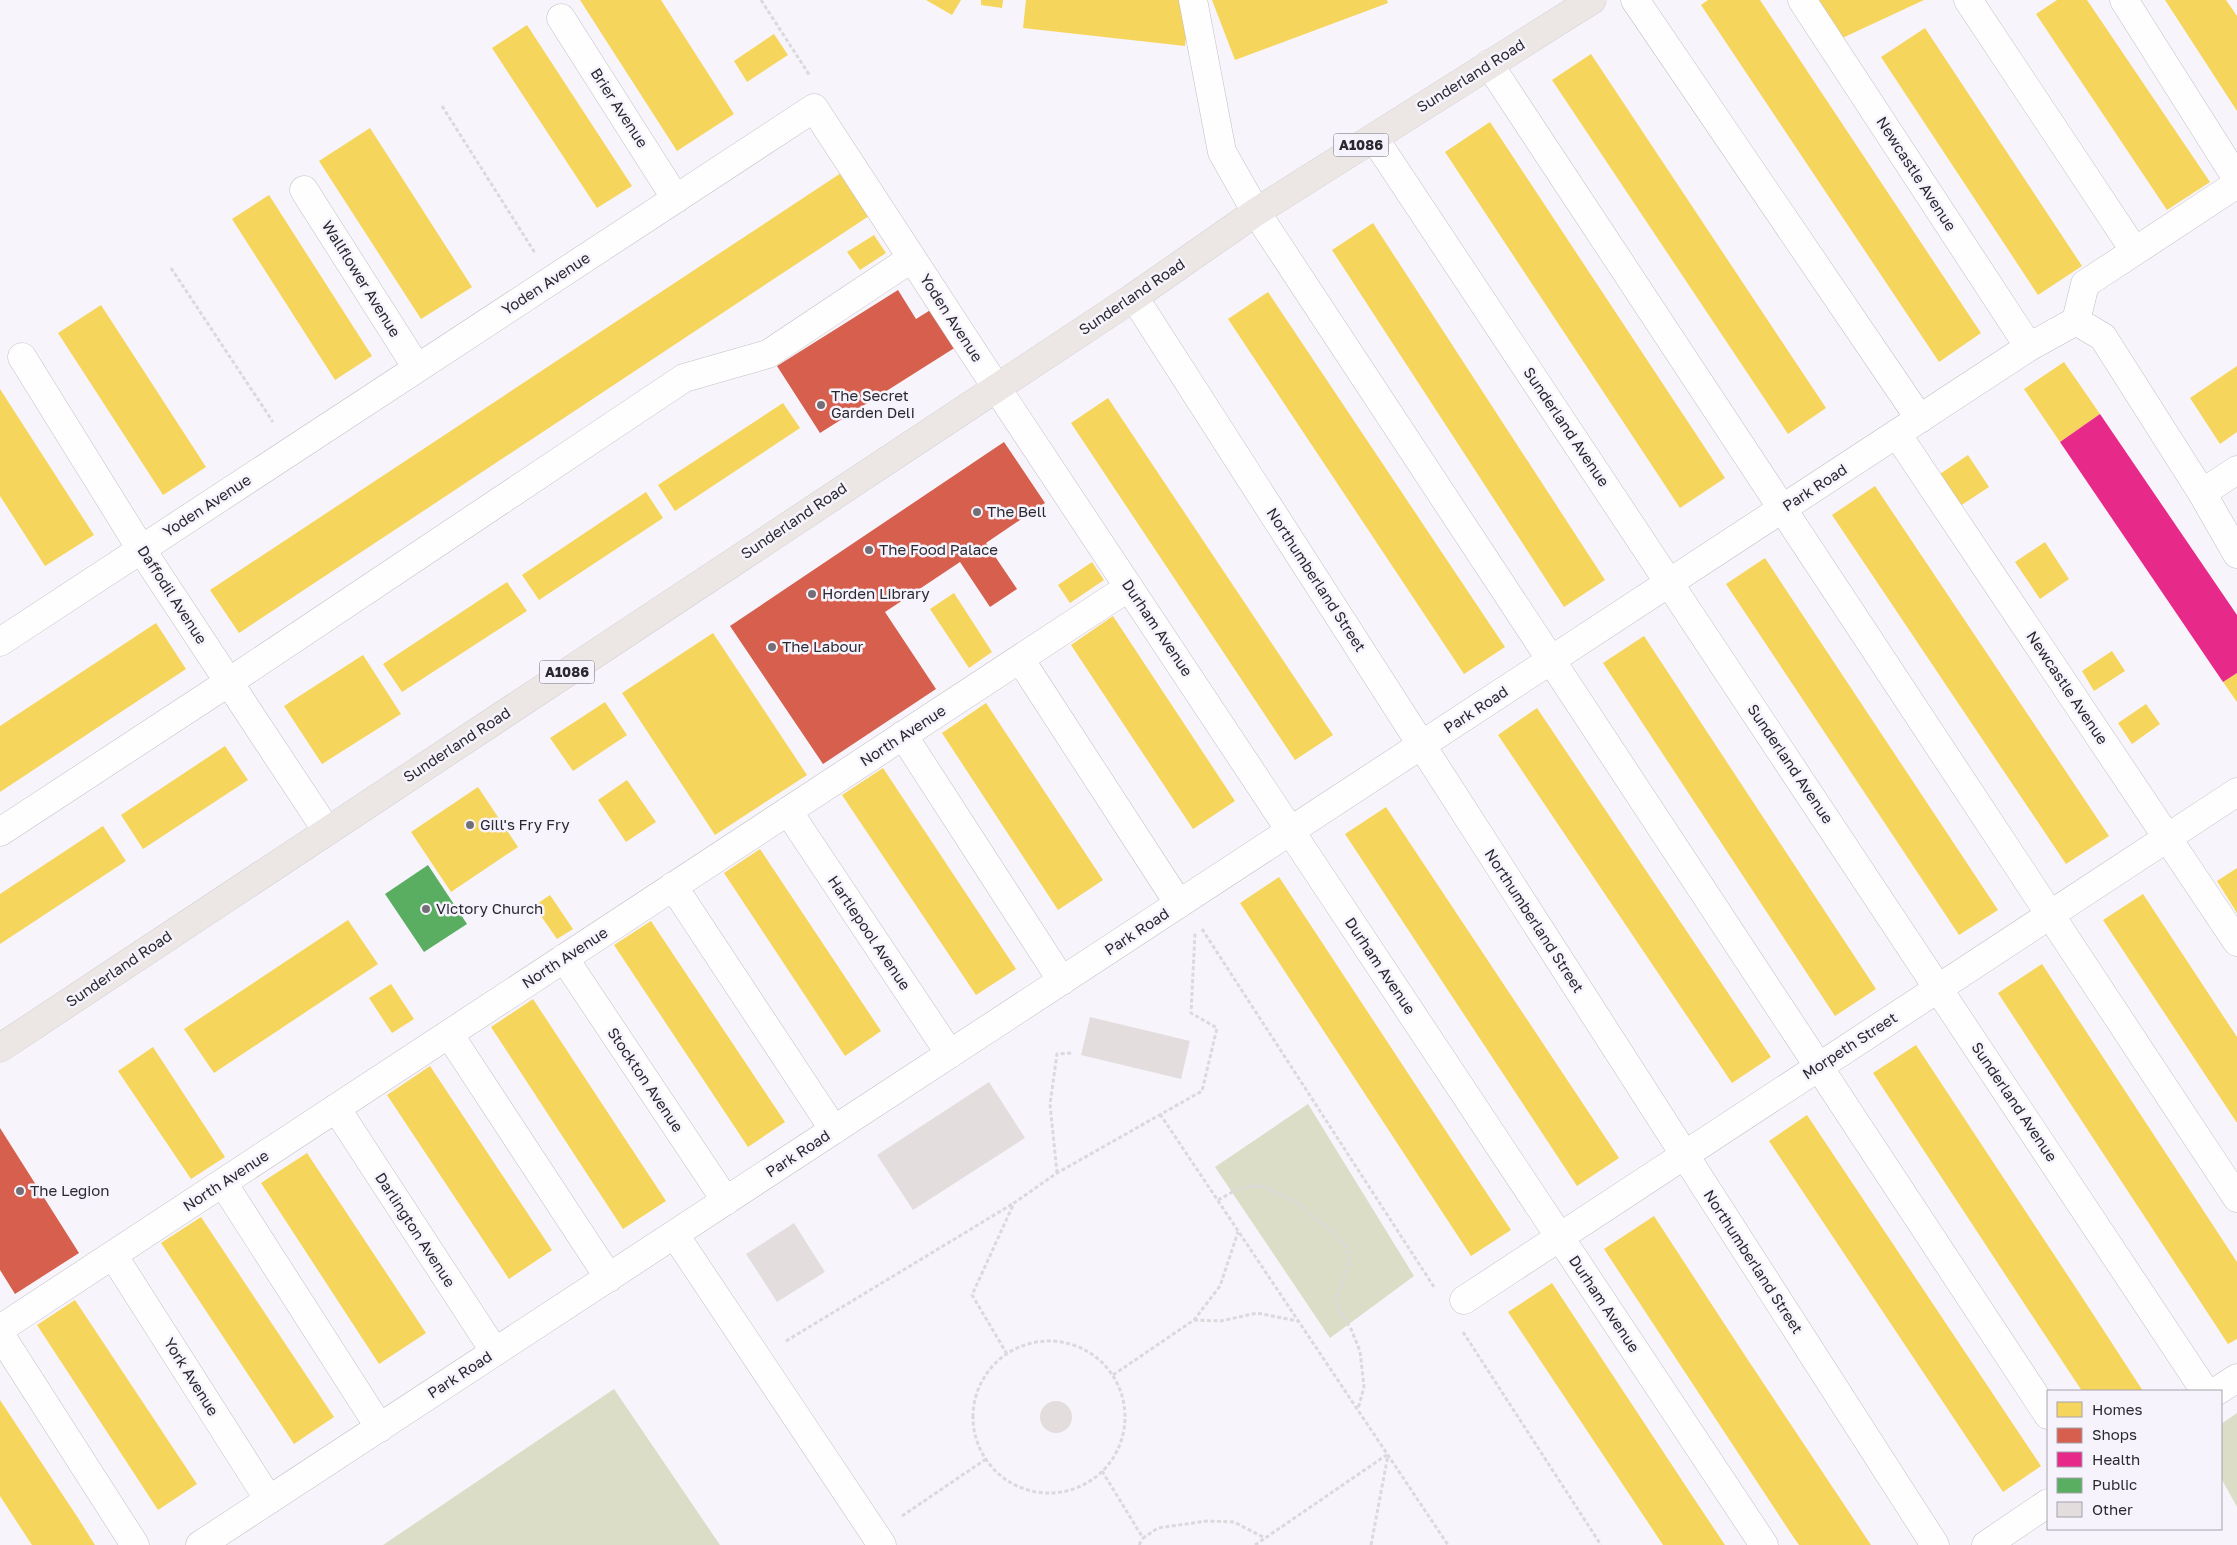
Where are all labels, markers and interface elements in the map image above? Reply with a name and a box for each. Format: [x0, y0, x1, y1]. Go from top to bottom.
street label: Sunderland Road [1413, 35, 1528, 116]
street label: Brier Avenue [587, 64, 652, 151]
street label: Newcastle Avenue [1873, 113, 1961, 234]
road number: A1086 [1334, 134, 1388, 156]
street label: Wallflower Avenue [319, 217, 405, 340]
street label: Yoden Avenue [498, 248, 593, 318]
street label: Sunderland Road [1075, 254, 1188, 338]
street label: Yoden Avenue [917, 270, 987, 365]
street label: Sunderland Avenue [1520, 363, 1614, 490]
place label: The Secret Garden Deli [831, 386, 915, 421]
marker: The Secret Garden Deli [815, 399, 827, 411]
street label: Park Road [1779, 460, 1850, 515]
street label: Yoden Avenue [159, 470, 254, 540]
street label: Sunderland Road [737, 478, 850, 562]
place label: The Bell [987, 502, 1047, 520]
street label: Northumberland Street [1264, 504, 1370, 655]
marker: The Bell [971, 506, 983, 518]
place label: The Food Palace [879, 540, 998, 558]
street label: Daffodil Avenue [134, 542, 212, 647]
marker: The Food Palace [863, 544, 875, 556]
street label: Durham Avenue [1119, 576, 1197, 680]
place label: Horden Library [822, 584, 930, 602]
marker: Horden Library [806, 588, 818, 600]
street label: Newcastle Avenue [2023, 627, 2113, 748]
place label: The Labour [782, 637, 863, 655]
marker: The Labour [766, 641, 778, 653]
road number: A1086 [540, 660, 594, 684]
street label: Park Road [1440, 682, 1511, 737]
street label: Sunderland Avenue [1744, 700, 1838, 827]
street label: North Avenue [856, 701, 949, 770]
street label: Sunderland Road [400, 703, 513, 785]
place label: Gill's Fry Fry [480, 815, 570, 833]
marker: Gill's Fry Fry [464, 819, 476, 831]
street label: Northumberland Street [1482, 845, 1588, 996]
street label: Hartlepool Avenue [825, 872, 915, 993]
place label: Victory Church [436, 899, 543, 917]
marker: Victory Church [420, 903, 432, 915]
street label: Park Road [1101, 904, 1172, 959]
street label: Durham Avenue [1342, 914, 1420, 1018]
street label: North Avenue [518, 923, 611, 992]
street label: Sunderland Road [62, 926, 175, 1010]
street label: Morpeth Street [1799, 1008, 1900, 1082]
street label: Stockton Avenue [604, 1024, 688, 1135]
street label: Sunderland Avenue [1968, 1038, 2062, 1165]
street label: Park Road [762, 1126, 833, 1181]
street label: North Avenue [179, 1146, 272, 1215]
street label: Darlington Avenue [372, 1169, 460, 1290]
place label: The Legion [30, 1181, 110, 1199]
marker: The Legion [14, 1185, 26, 1197]
street label: Northumberland Street [1701, 1186, 1807, 1337]
street label: Durham Avenue [1566, 1252, 1644, 1356]
street label: York Avenue [161, 1334, 223, 1419]
street label: Park Road [424, 1347, 495, 1402]
legend [2047, 1390, 2222, 1530]
text: Homes [2092, 1400, 2142, 1418]
text: Shops [2092, 1425, 2137, 1443]
text: Health [2092, 1450, 2140, 1468]
text: Public [2092, 1475, 2137, 1493]
text: Other [2092, 1500, 2133, 1518]

